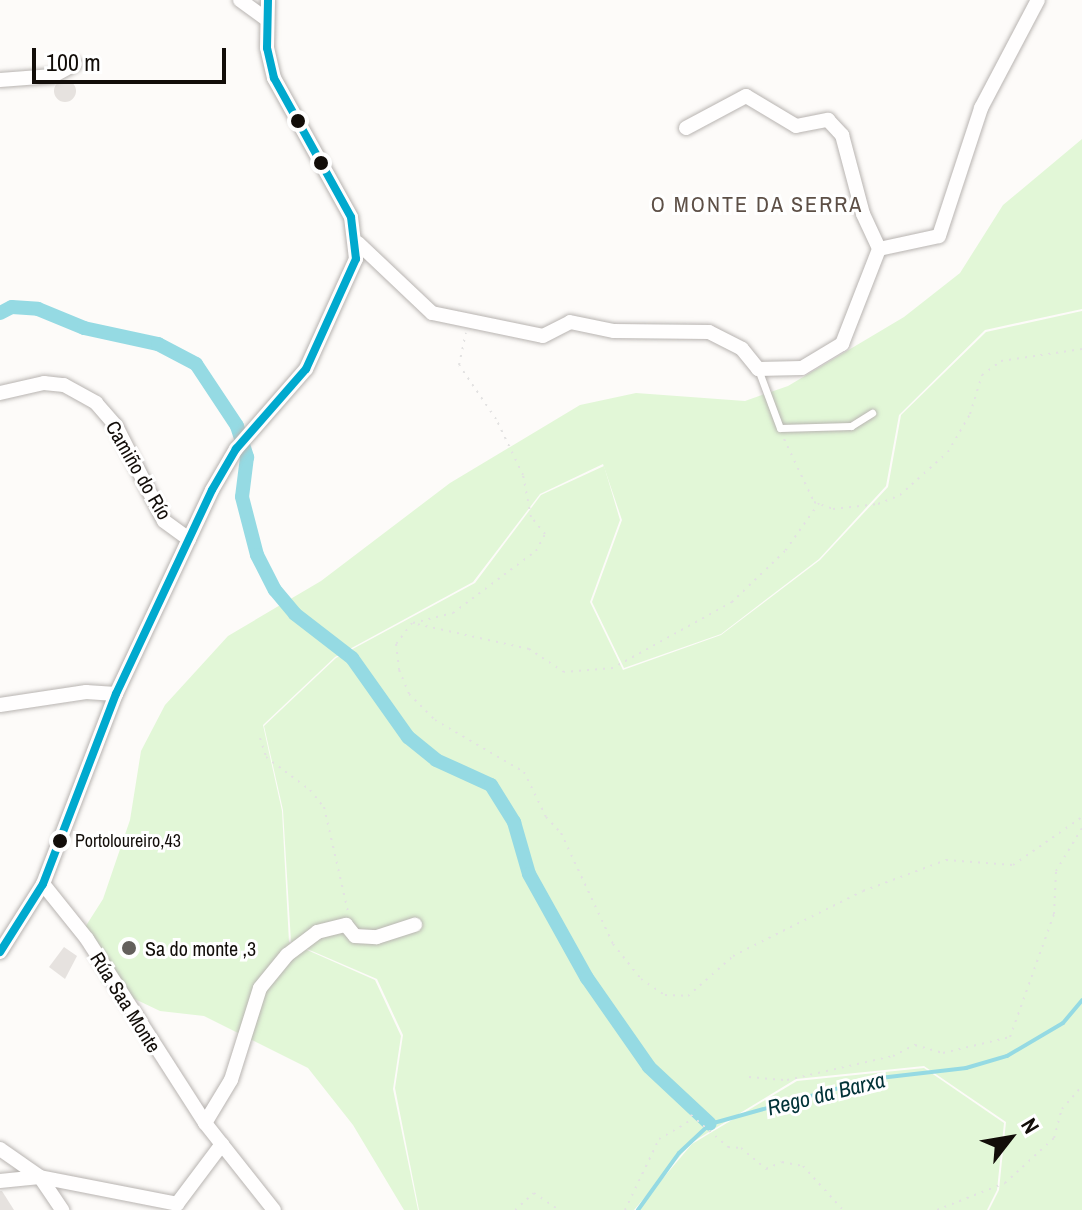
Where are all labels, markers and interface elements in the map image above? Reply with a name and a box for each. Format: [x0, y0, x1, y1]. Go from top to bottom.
scale bar [36, 32, 230, 82]
text: 100 m [46, 46, 101, 78]
unlabelled marker [290, 113, 306, 129]
unlabelled marker [313, 155, 329, 171]
district label: O MONTE DA SERRA [650, 192, 864, 218]
street label: Camiño do Río [101, 416, 177, 524]
place label: Portoloureiro,43 [75, 830, 181, 852]
marker: Portoloureiro,43 [52, 833, 68, 849]
place label: Sa do monte ,3 [145, 936, 256, 960]
marker: Sa do monte ,3 [120, 939, 138, 957]
street label: Rúa Saa Monte [86, 947, 166, 1057]
water label: Rego da Barxa [764, 1067, 888, 1121]
north arrow [970, 1098, 1050, 1178]
text: N [1014, 1112, 1047, 1139]

